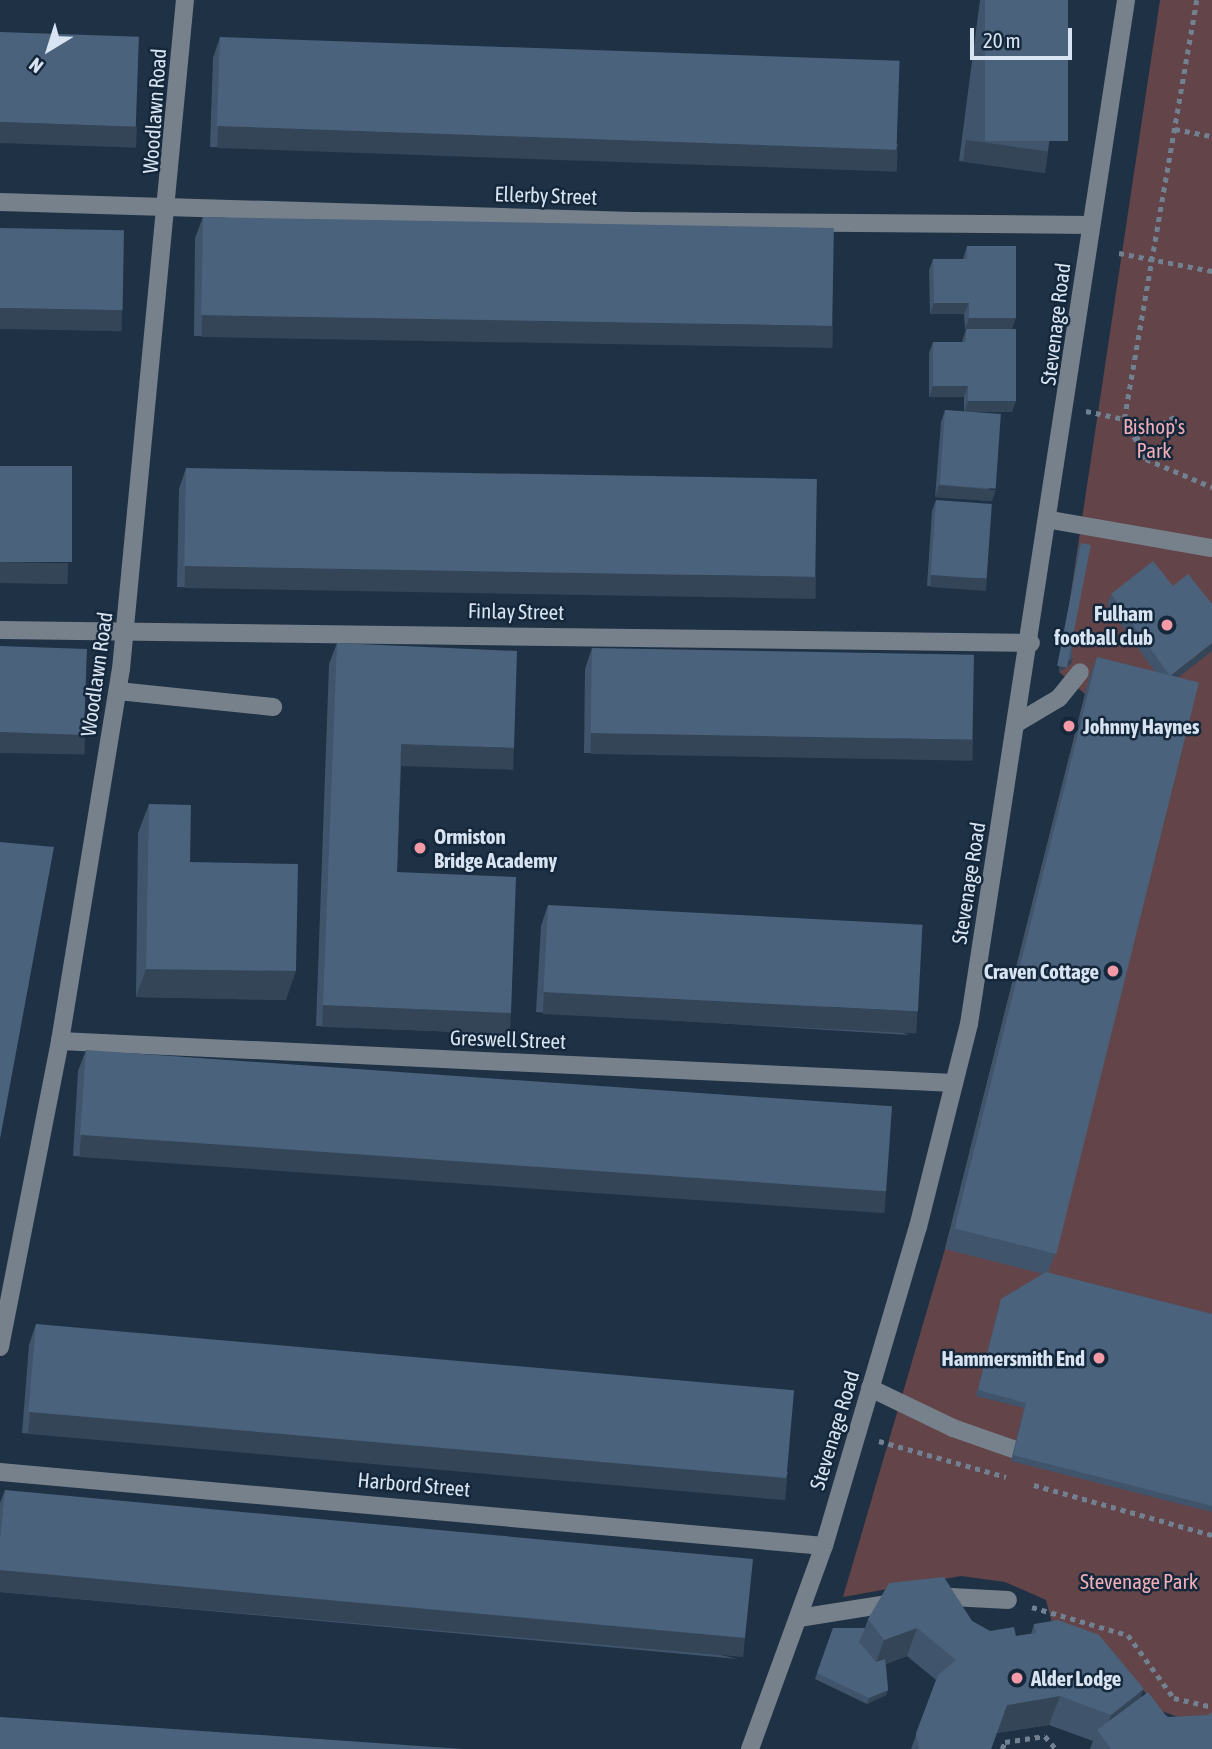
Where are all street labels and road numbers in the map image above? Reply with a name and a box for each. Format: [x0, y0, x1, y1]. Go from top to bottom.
street label: Woodlawn Road [137, 48, 171, 174]
street label: Ellerby Street [494, 181, 598, 209]
street label: Stevenage Road [1035, 261, 1075, 387]
street label: Finlay Street [468, 598, 564, 624]
street label: Woodlawn Road [75, 610, 117, 738]
street label: Stevenage Road [946, 820, 990, 946]
street label: Greswell Street [449, 1024, 567, 1054]
street label: Stevenage Road [804, 1367, 864, 1493]
street label: Harbord Street [357, 1467, 471, 1501]

